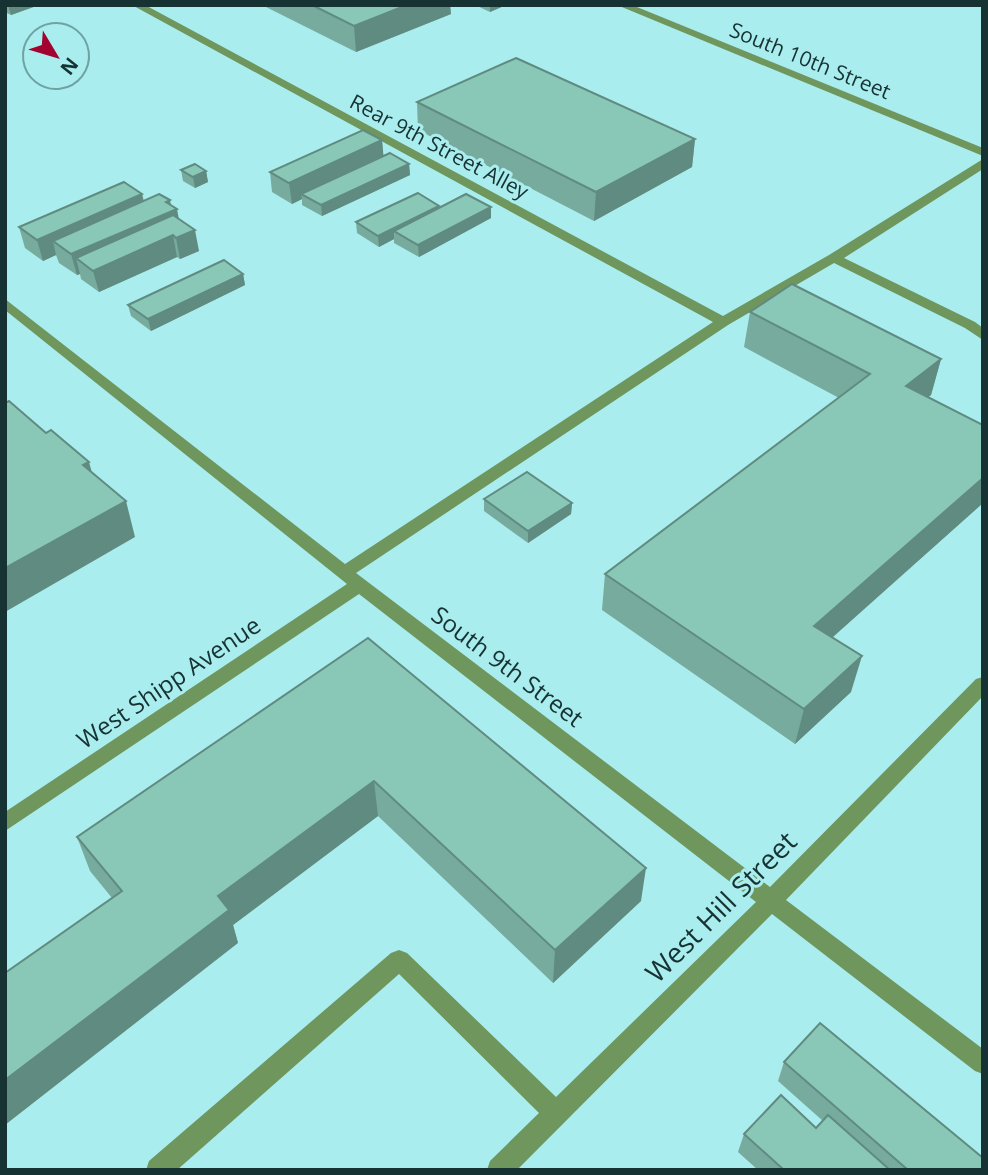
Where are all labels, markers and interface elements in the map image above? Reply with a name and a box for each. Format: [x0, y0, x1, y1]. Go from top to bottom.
street label: South 10th Street [726, 15, 895, 105]
north arrow [21, 21, 91, 91]
text: N [54, 52, 84, 81]
street label: Rear 9th Street Alley [345, 87, 534, 205]
street label: South 9th Street [425, 598, 591, 734]
street label: West Shipp Avenue [70, 608, 266, 756]
street label: West Hill Street [636, 822, 804, 990]

